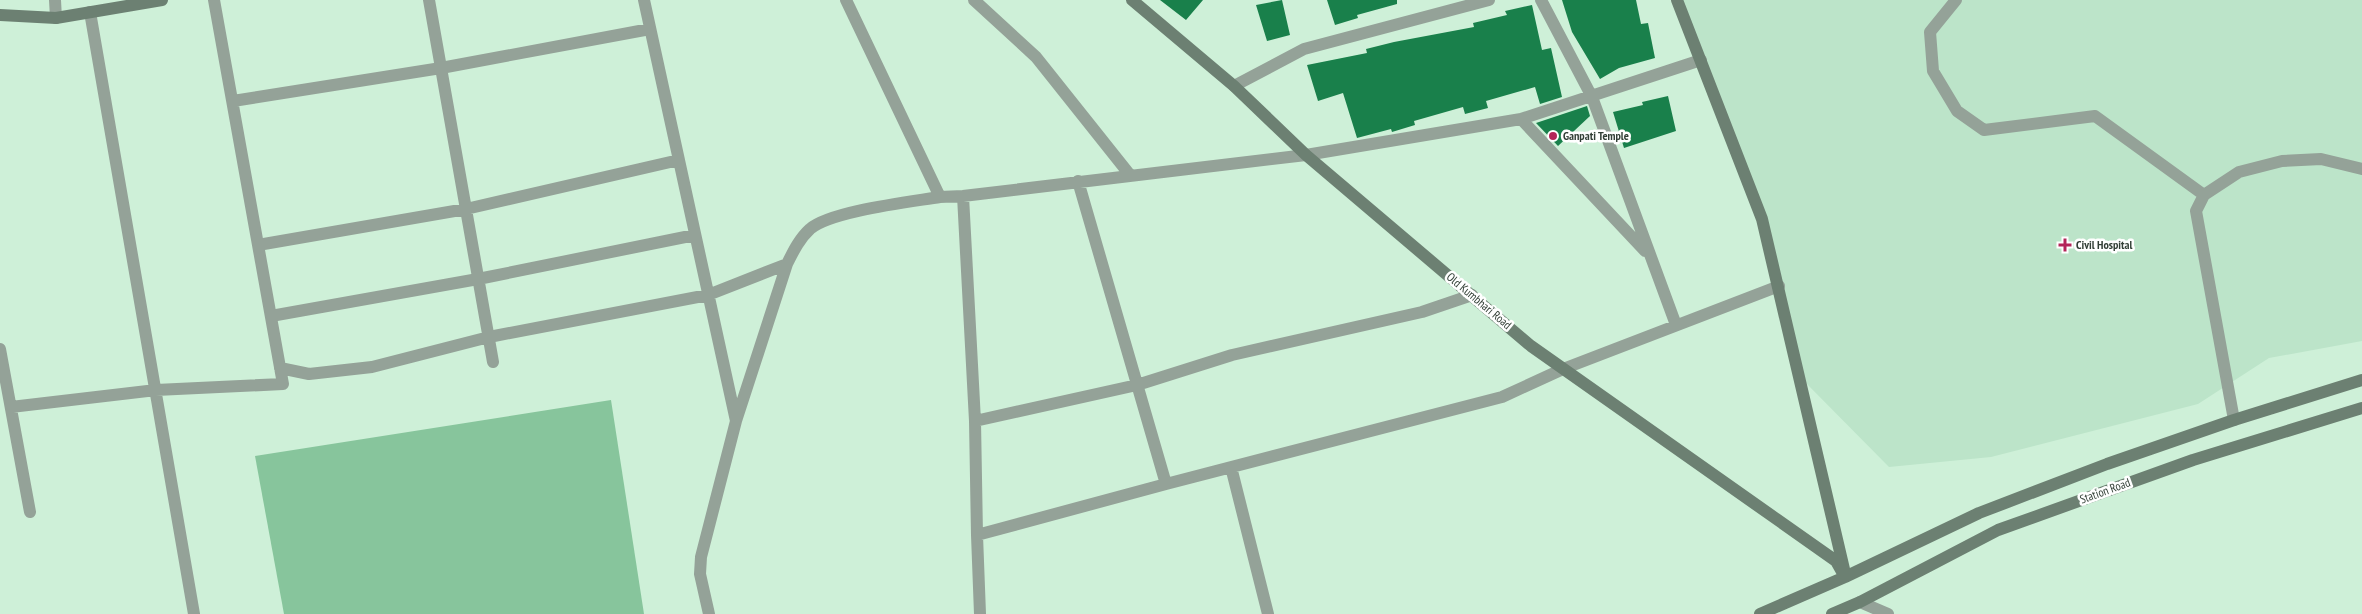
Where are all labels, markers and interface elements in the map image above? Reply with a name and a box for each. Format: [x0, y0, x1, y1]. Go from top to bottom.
place label: Ganpati Temple [1563, 128, 1629, 143]
marker: Ganpati Temple [1547, 130, 1559, 142]
place label: Civil Hospital [2076, 237, 2132, 252]
marker: Civil Hospital [2058, 238, 2072, 252]
street label: Old Kumbhari Road [1444, 269, 1515, 332]
street label: Station Road [2078, 474, 2132, 507]

